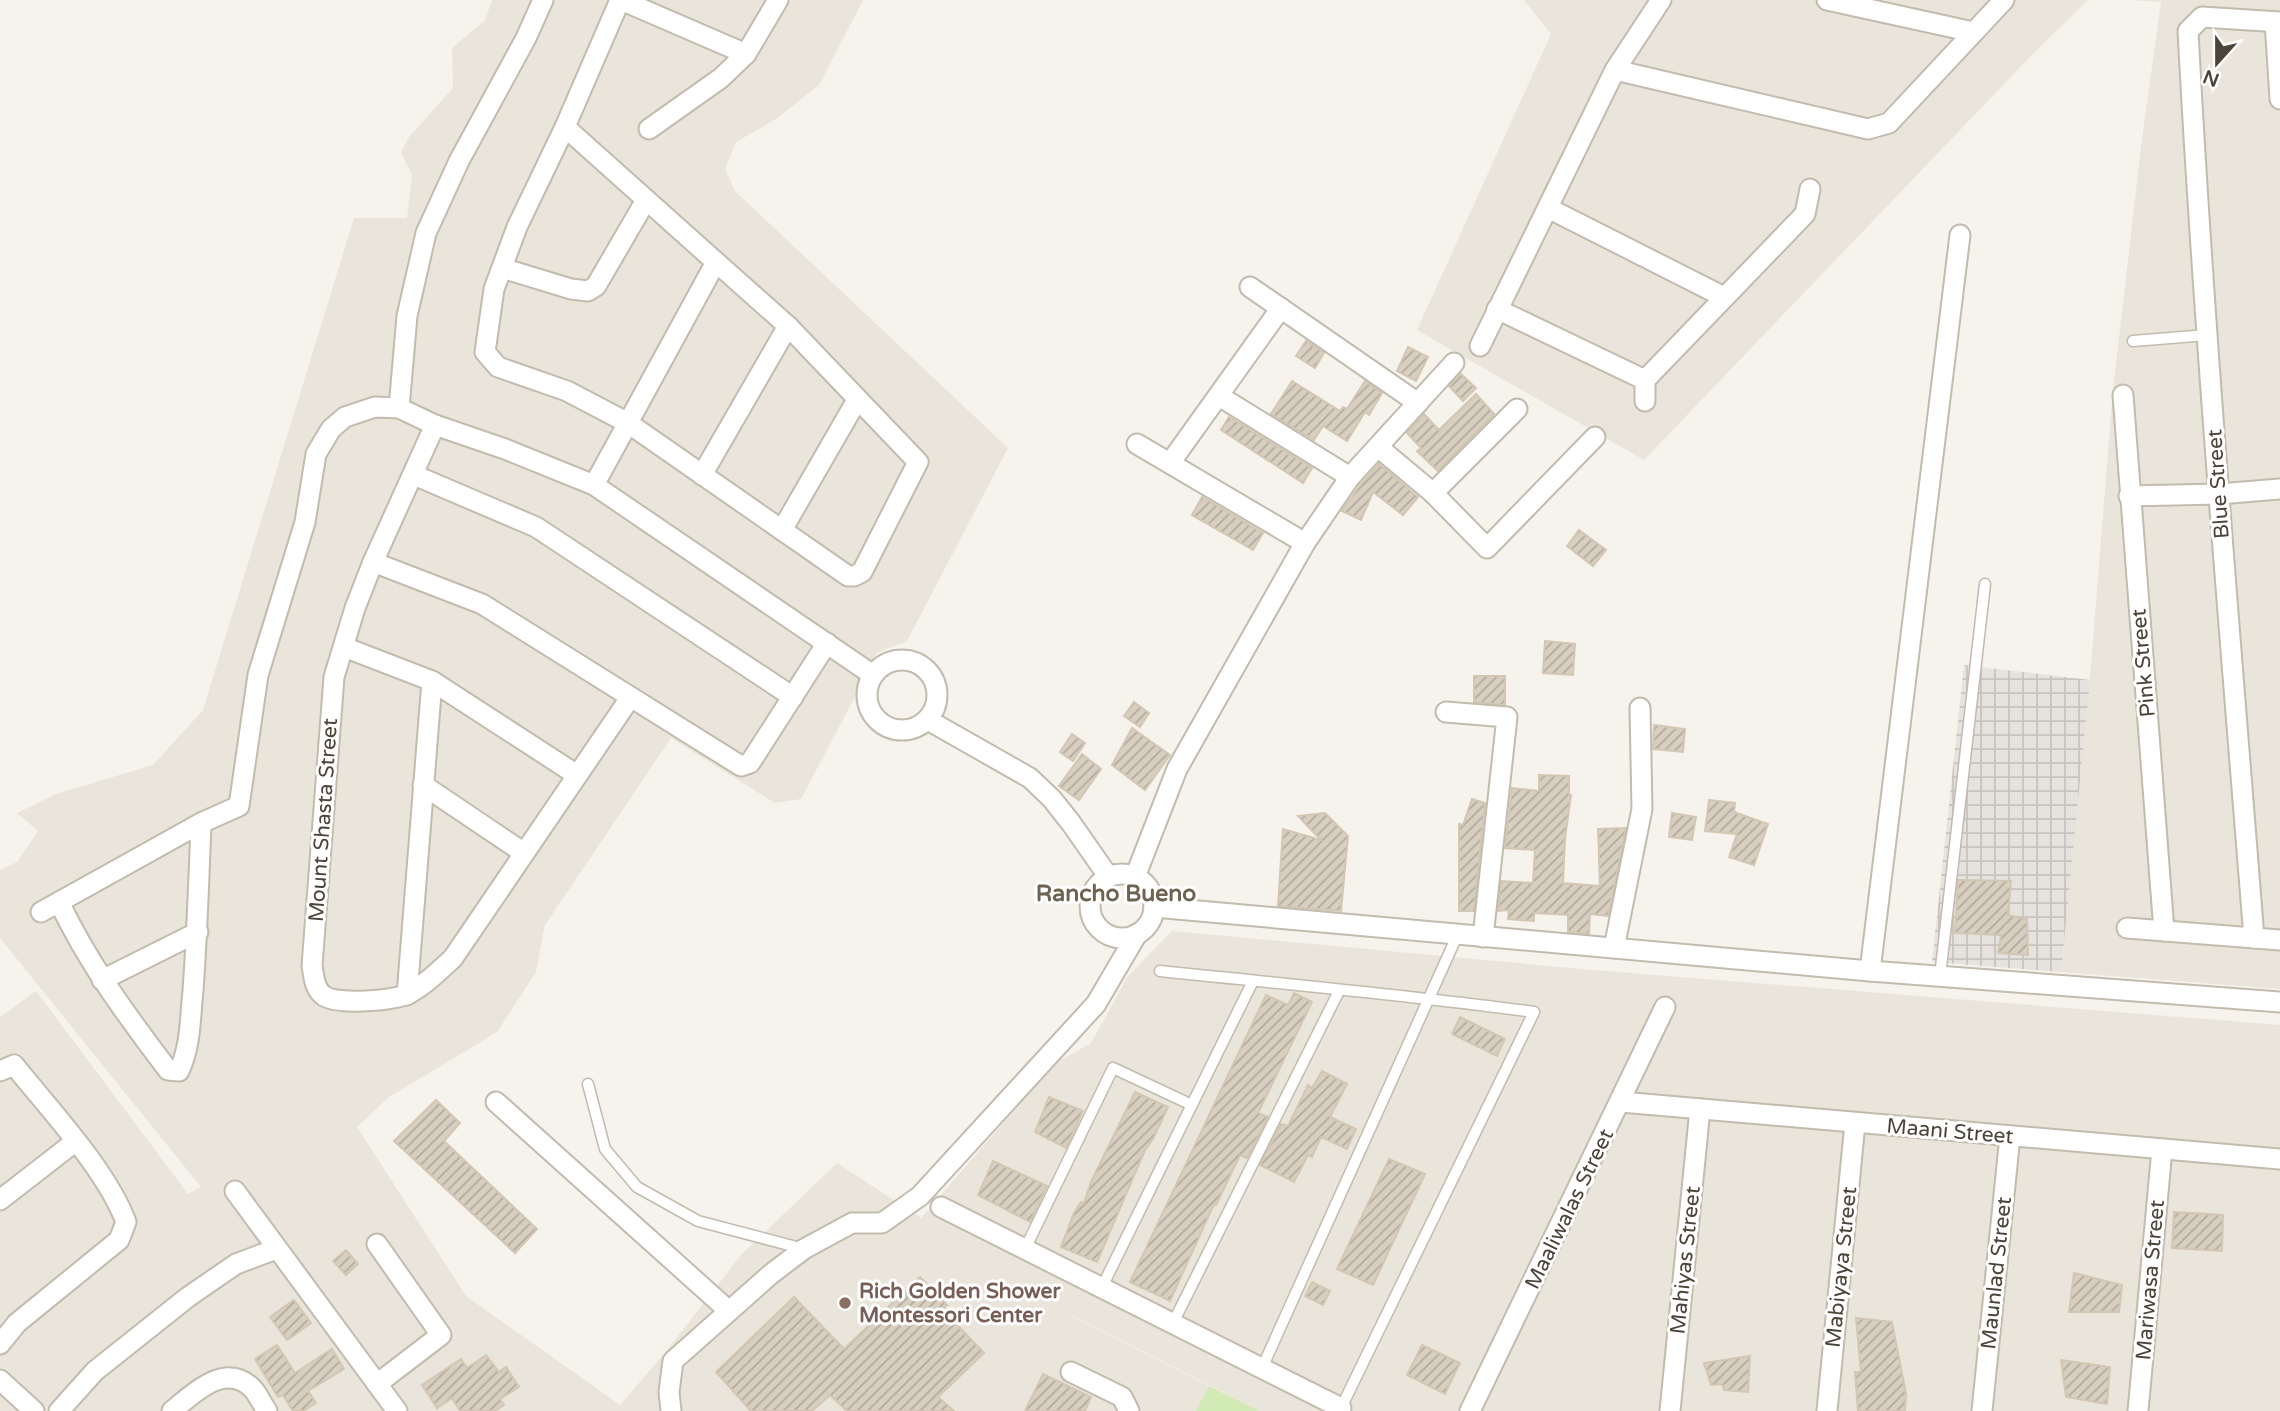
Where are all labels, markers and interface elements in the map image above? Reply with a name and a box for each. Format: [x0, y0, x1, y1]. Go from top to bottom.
north arrow [2182, 28, 2252, 98]
text: N [2200, 65, 2222, 91]
street label: Blue Street [2202, 428, 2235, 540]
street label: Pink Street [2126, 608, 2161, 718]
street label: Mount Shasta Street [304, 717, 343, 923]
district label: Rancho Bueno [1036, 880, 1196, 908]
street label: Maani Street [1885, 1113, 2014, 1150]
street label: Maaliwalas Street [1520, 1125, 1619, 1293]
street label: Mahiyas Street [1665, 1185, 1706, 1335]
street label: Mabiyaya Street [1821, 1185, 1862, 1349]
street label: Maunlad Street [1976, 1195, 2017, 1351]
street label: Mariwasa Street [2131, 1199, 2170, 1361]
place label: Rich Golden Shower Montessori Center [859, 1279, 1061, 1328]
marker: Rich Golden Shower Montessori Center [837, 1295, 853, 1311]

